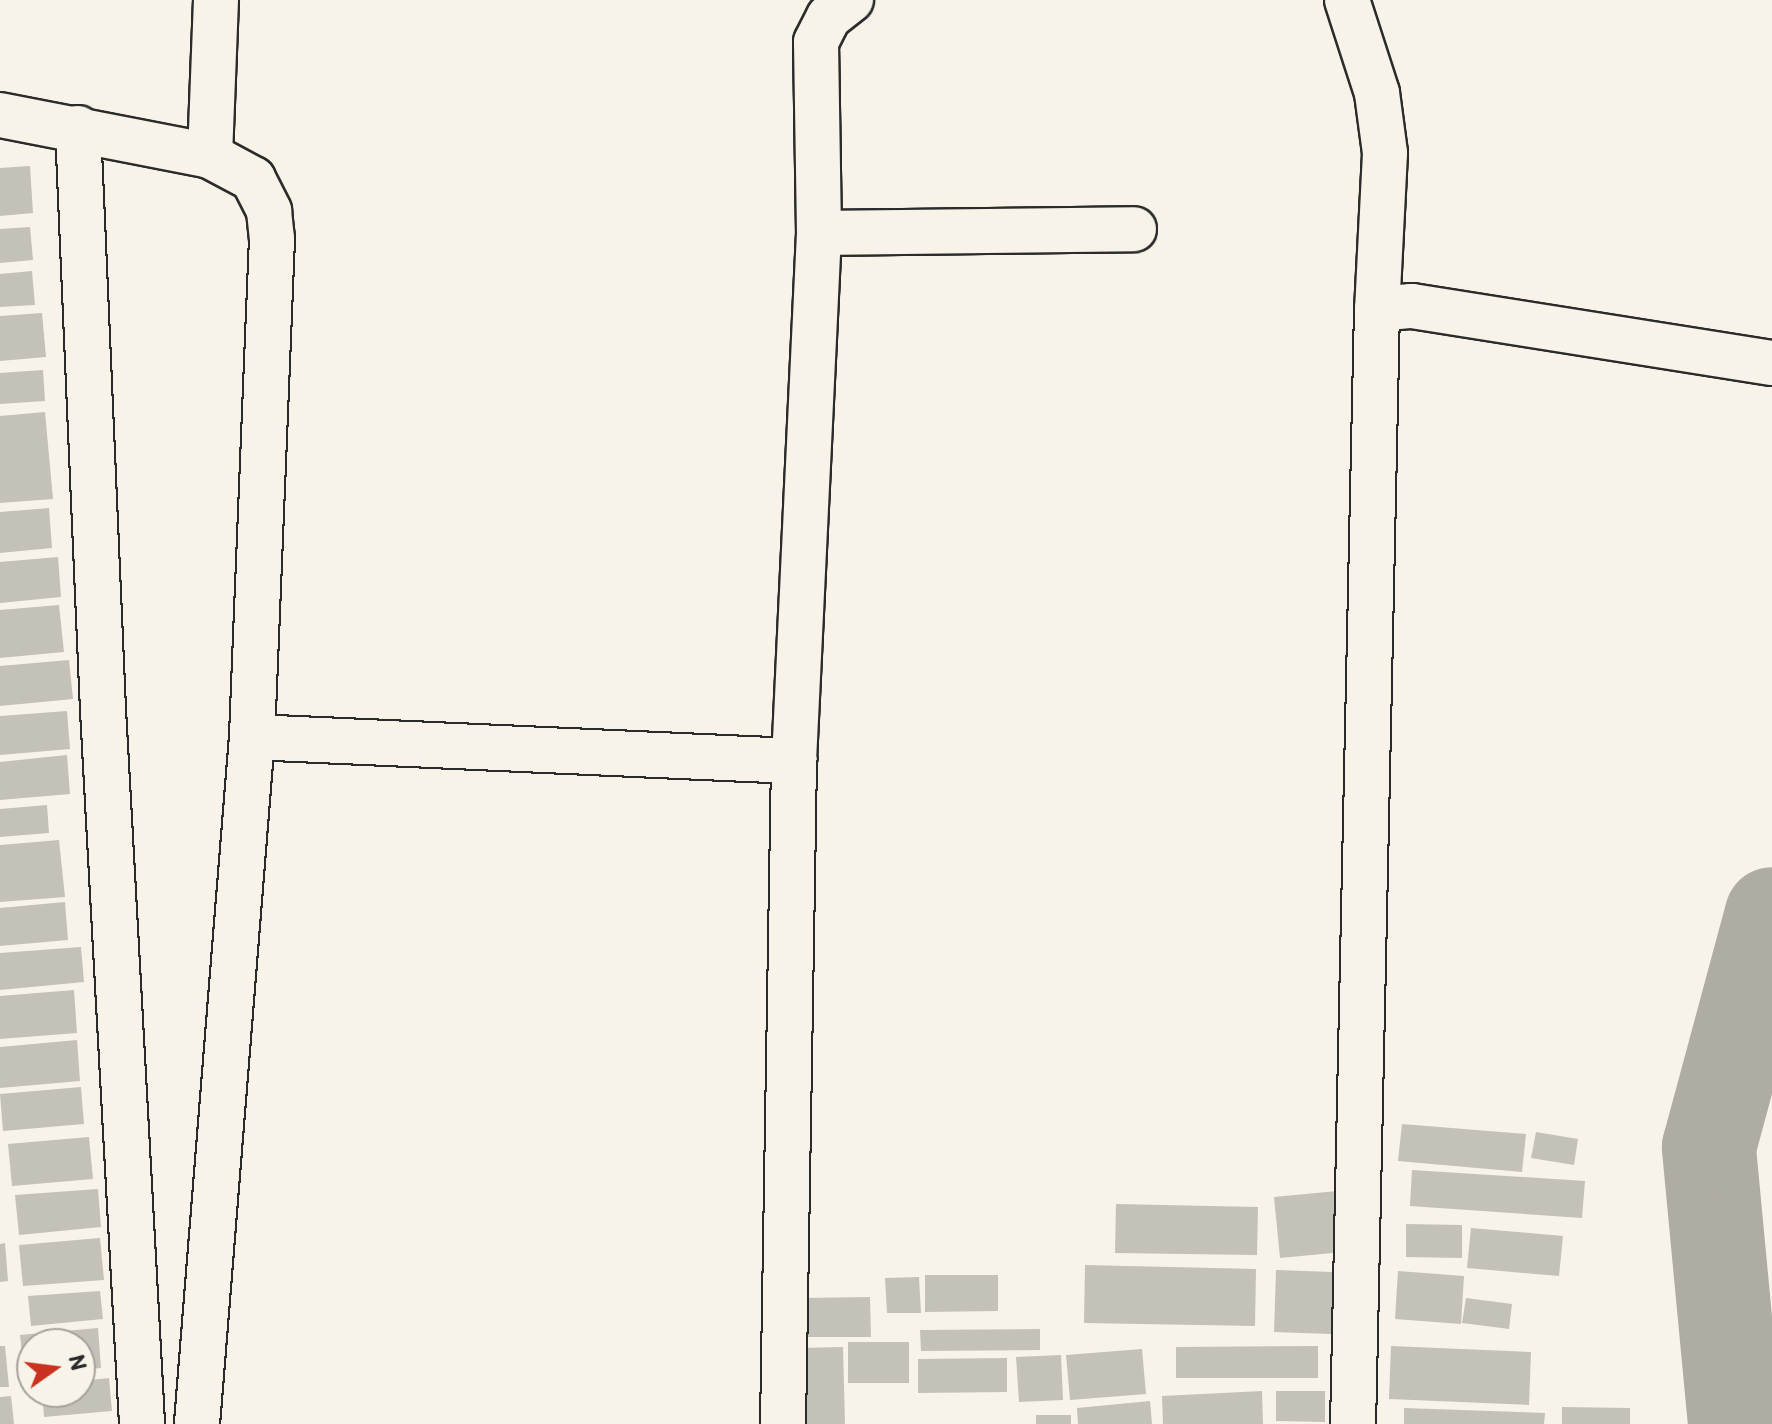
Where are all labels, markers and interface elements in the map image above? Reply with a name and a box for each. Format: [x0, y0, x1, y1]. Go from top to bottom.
north arrow [16, 1328, 96, 1408]
text: N [63, 1352, 93, 1373]

